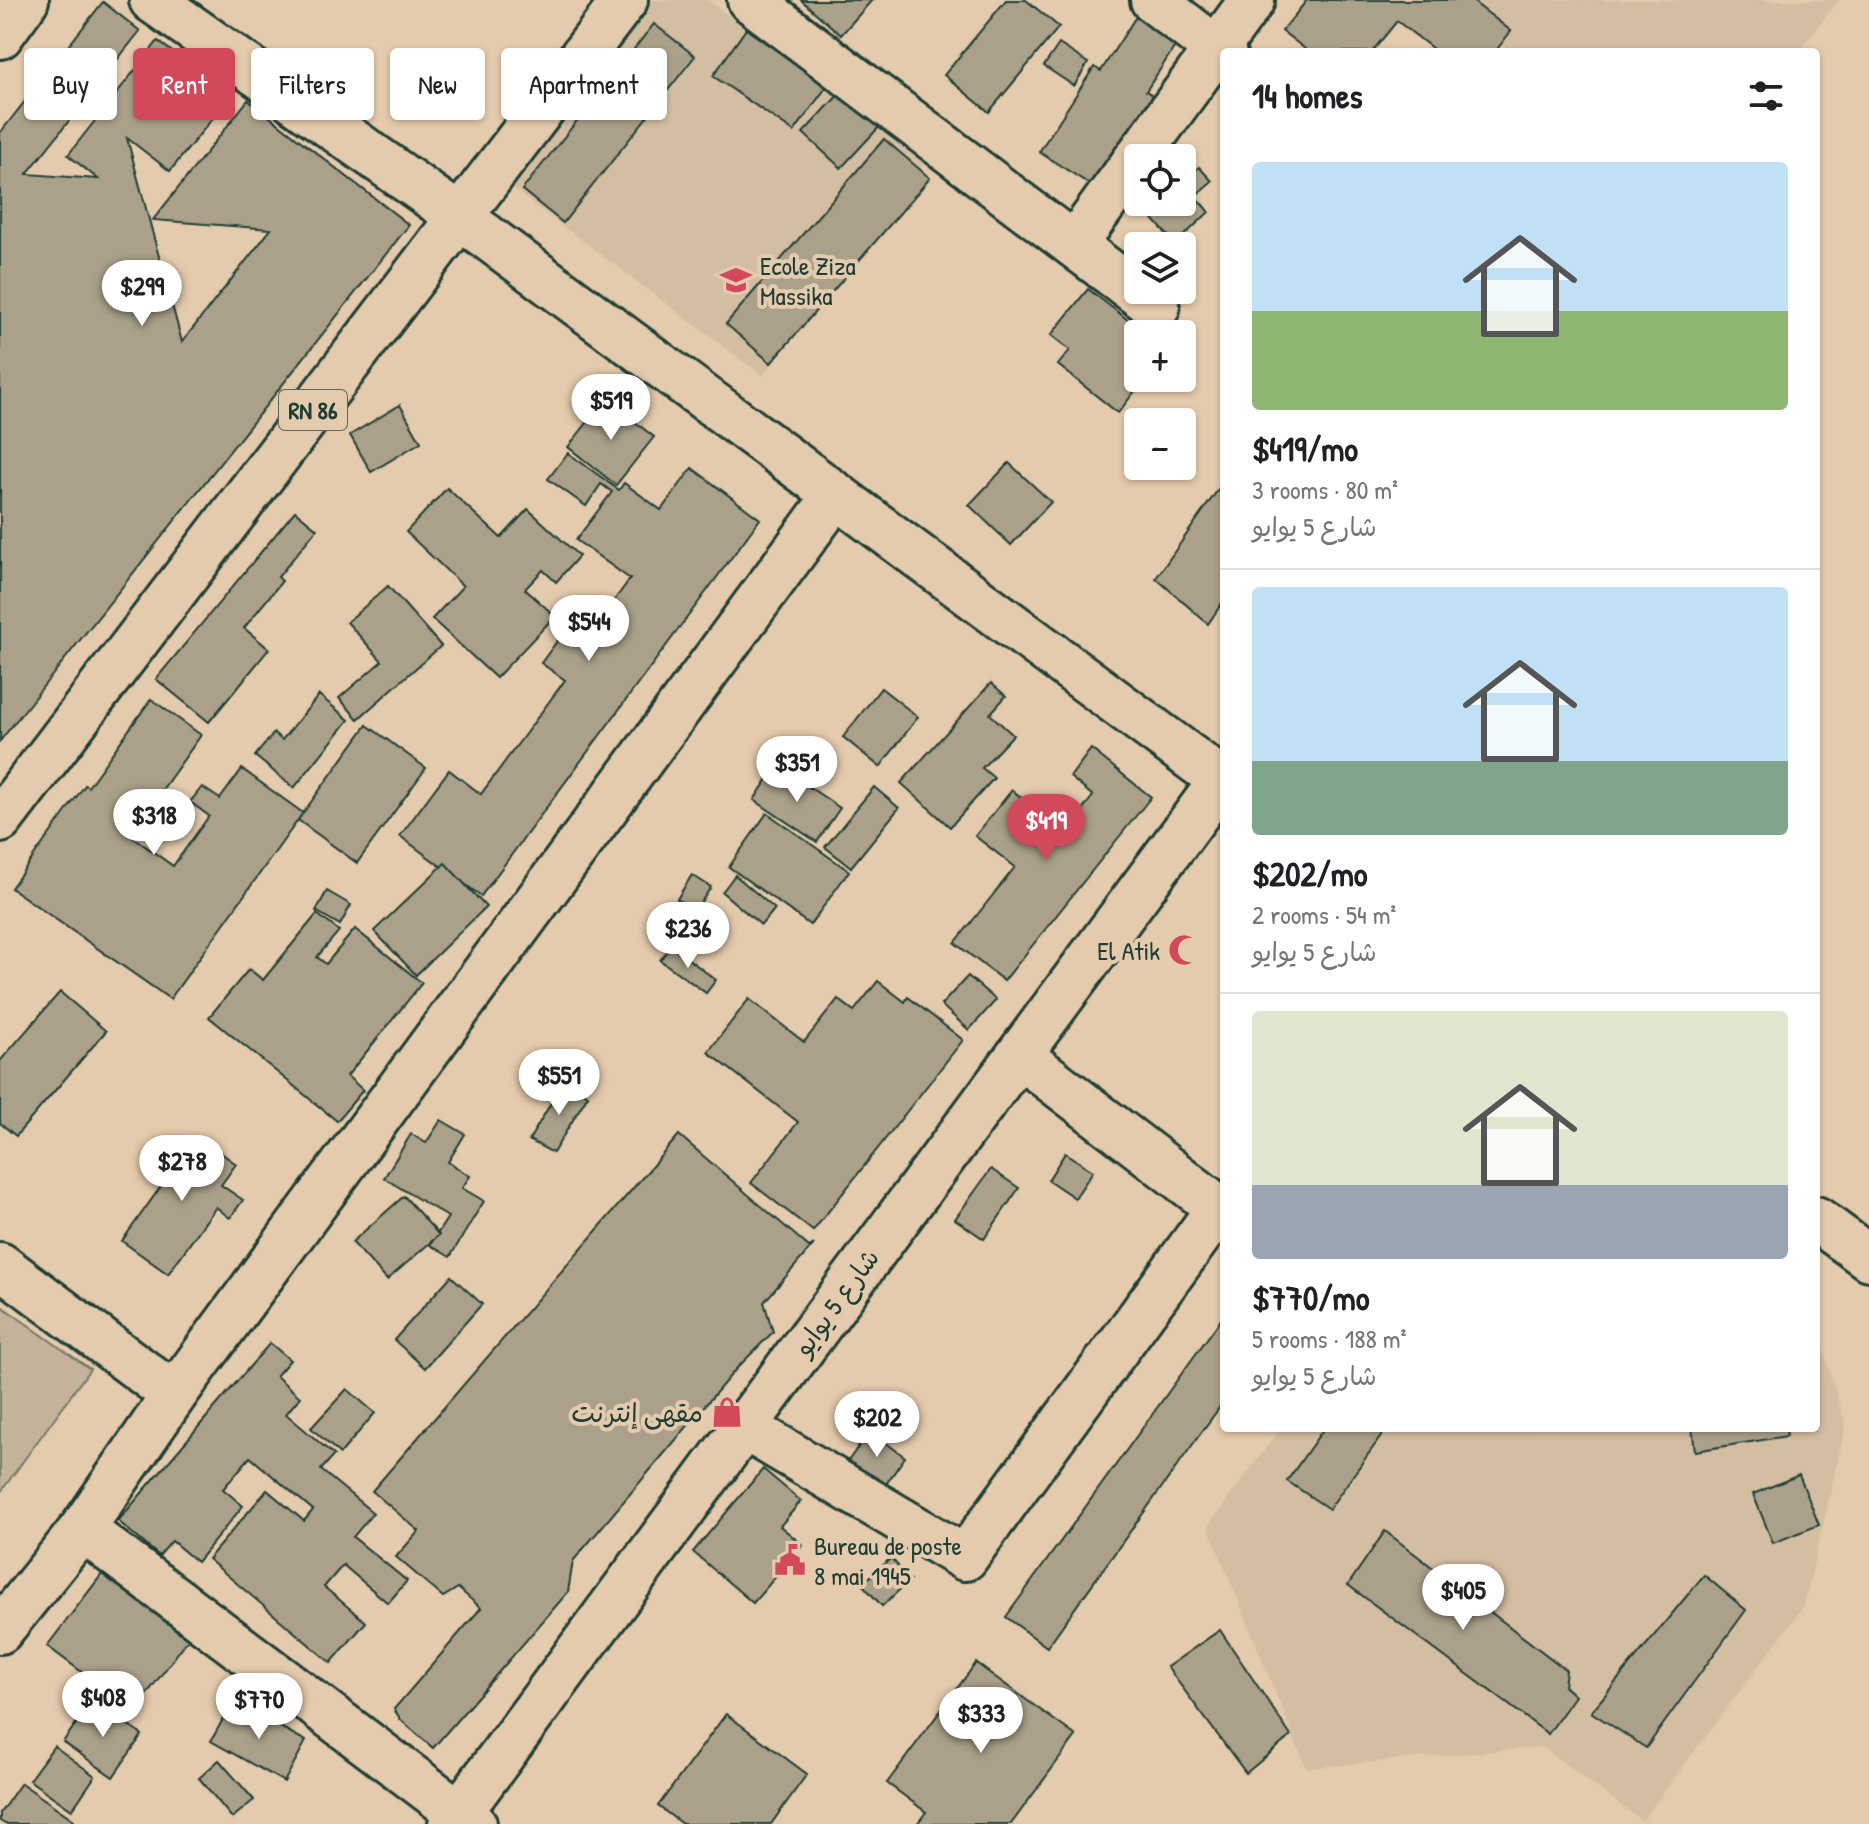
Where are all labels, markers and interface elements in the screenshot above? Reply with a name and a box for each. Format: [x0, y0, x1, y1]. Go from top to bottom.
chip: Buy [24, 48, 117, 120]
chip: Rent [133, 48, 235, 120]
chip: Filters [251, 48, 374, 120]
chip: New [390, 48, 485, 120]
chip: Apartment [501, 48, 667, 120]
text: 14 homes [1252, 73, 1363, 119]
icon: filters [1744, 74, 1788, 118]
map controls [1124, 144, 1196, 480]
button: locate [1124, 144, 1196, 216]
icon: home [1448, 214, 1592, 358]
button: layers [1124, 232, 1196, 304]
place label: Ecole Ziza Massika [760, 248, 856, 313]
pin: $299 [95, 260, 189, 328]
school or university icon: Ecole Ziza Massika [719, 263, 753, 297]
text: $299 [120, 268, 164, 303]
button: + [1124, 320, 1196, 392]
pin: $519 [564, 374, 658, 442]
text: $519 [589, 382, 633, 417]
road number: RN 86 [279, 390, 347, 430]
button: − [1124, 408, 1196, 480]
text: $419/mo [1252, 426, 1358, 472]
text: 3 rooms · 80 m² [1252, 472, 1398, 507]
text: شارع 5 يوايو [1252, 509, 1377, 544]
pin: $544 [542, 595, 636, 663]
text: $544 [567, 603, 611, 638]
icon: home [1448, 639, 1592, 783]
pin: $351 [750, 736, 844, 804]
text: $351 [774, 744, 820, 779]
pin: $318 [107, 789, 201, 857]
pin: $419 [999, 794, 1093, 862]
text: $318 [131, 797, 177, 832]
text: $419 [1025, 802, 1067, 837]
text: $202/mo [1252, 851, 1368, 897]
text: 2 rooms · 54 m² [1252, 897, 1396, 932]
pin: $236 [641, 902, 735, 970]
text: $236 [664, 910, 712, 945]
place label: El Atik [1097, 933, 1160, 968]
mosque icon: El Atik [1167, 933, 1201, 967]
text: شارع 5 يوايو [1252, 934, 1377, 969]
pin: $551 [512, 1049, 606, 1117]
text: $551 [537, 1057, 581, 1092]
icon: home [1448, 1063, 1592, 1207]
pin: $278 [135, 1135, 229, 1203]
text: $278 [157, 1143, 207, 1178]
street label: شارع 5 يوايو [785, 1241, 888, 1364]
text: $770/mo [1252, 1275, 1369, 1321]
text: 5 rooms · 188 m² [1252, 1321, 1406, 1356]
text: شارع 5 يوايو [1252, 1358, 1377, 1393]
pin: $202 [830, 1391, 924, 1459]
place label: مقهى إنترنت [571, 1395, 703, 1430]
shop icon: مقهى إنترنت [710, 1395, 744, 1429]
text: $202 [852, 1399, 902, 1434]
place label: Bureau de poste 8 mai 1945 [814, 1528, 962, 1593]
public building icon: Bureau de poste 8 mai 1945 [773, 1543, 807, 1577]
pin: $405 [1416, 1564, 1510, 1632]
text: $405 [1440, 1572, 1486, 1607]
pin: $408 [56, 1671, 150, 1739]
pin: $770 [212, 1673, 306, 1741]
text: $408 [80, 1679, 126, 1714]
text: $770 [234, 1681, 284, 1716]
pin: $333 [934, 1687, 1028, 1755]
text: $333 [957, 1695, 1005, 1730]

